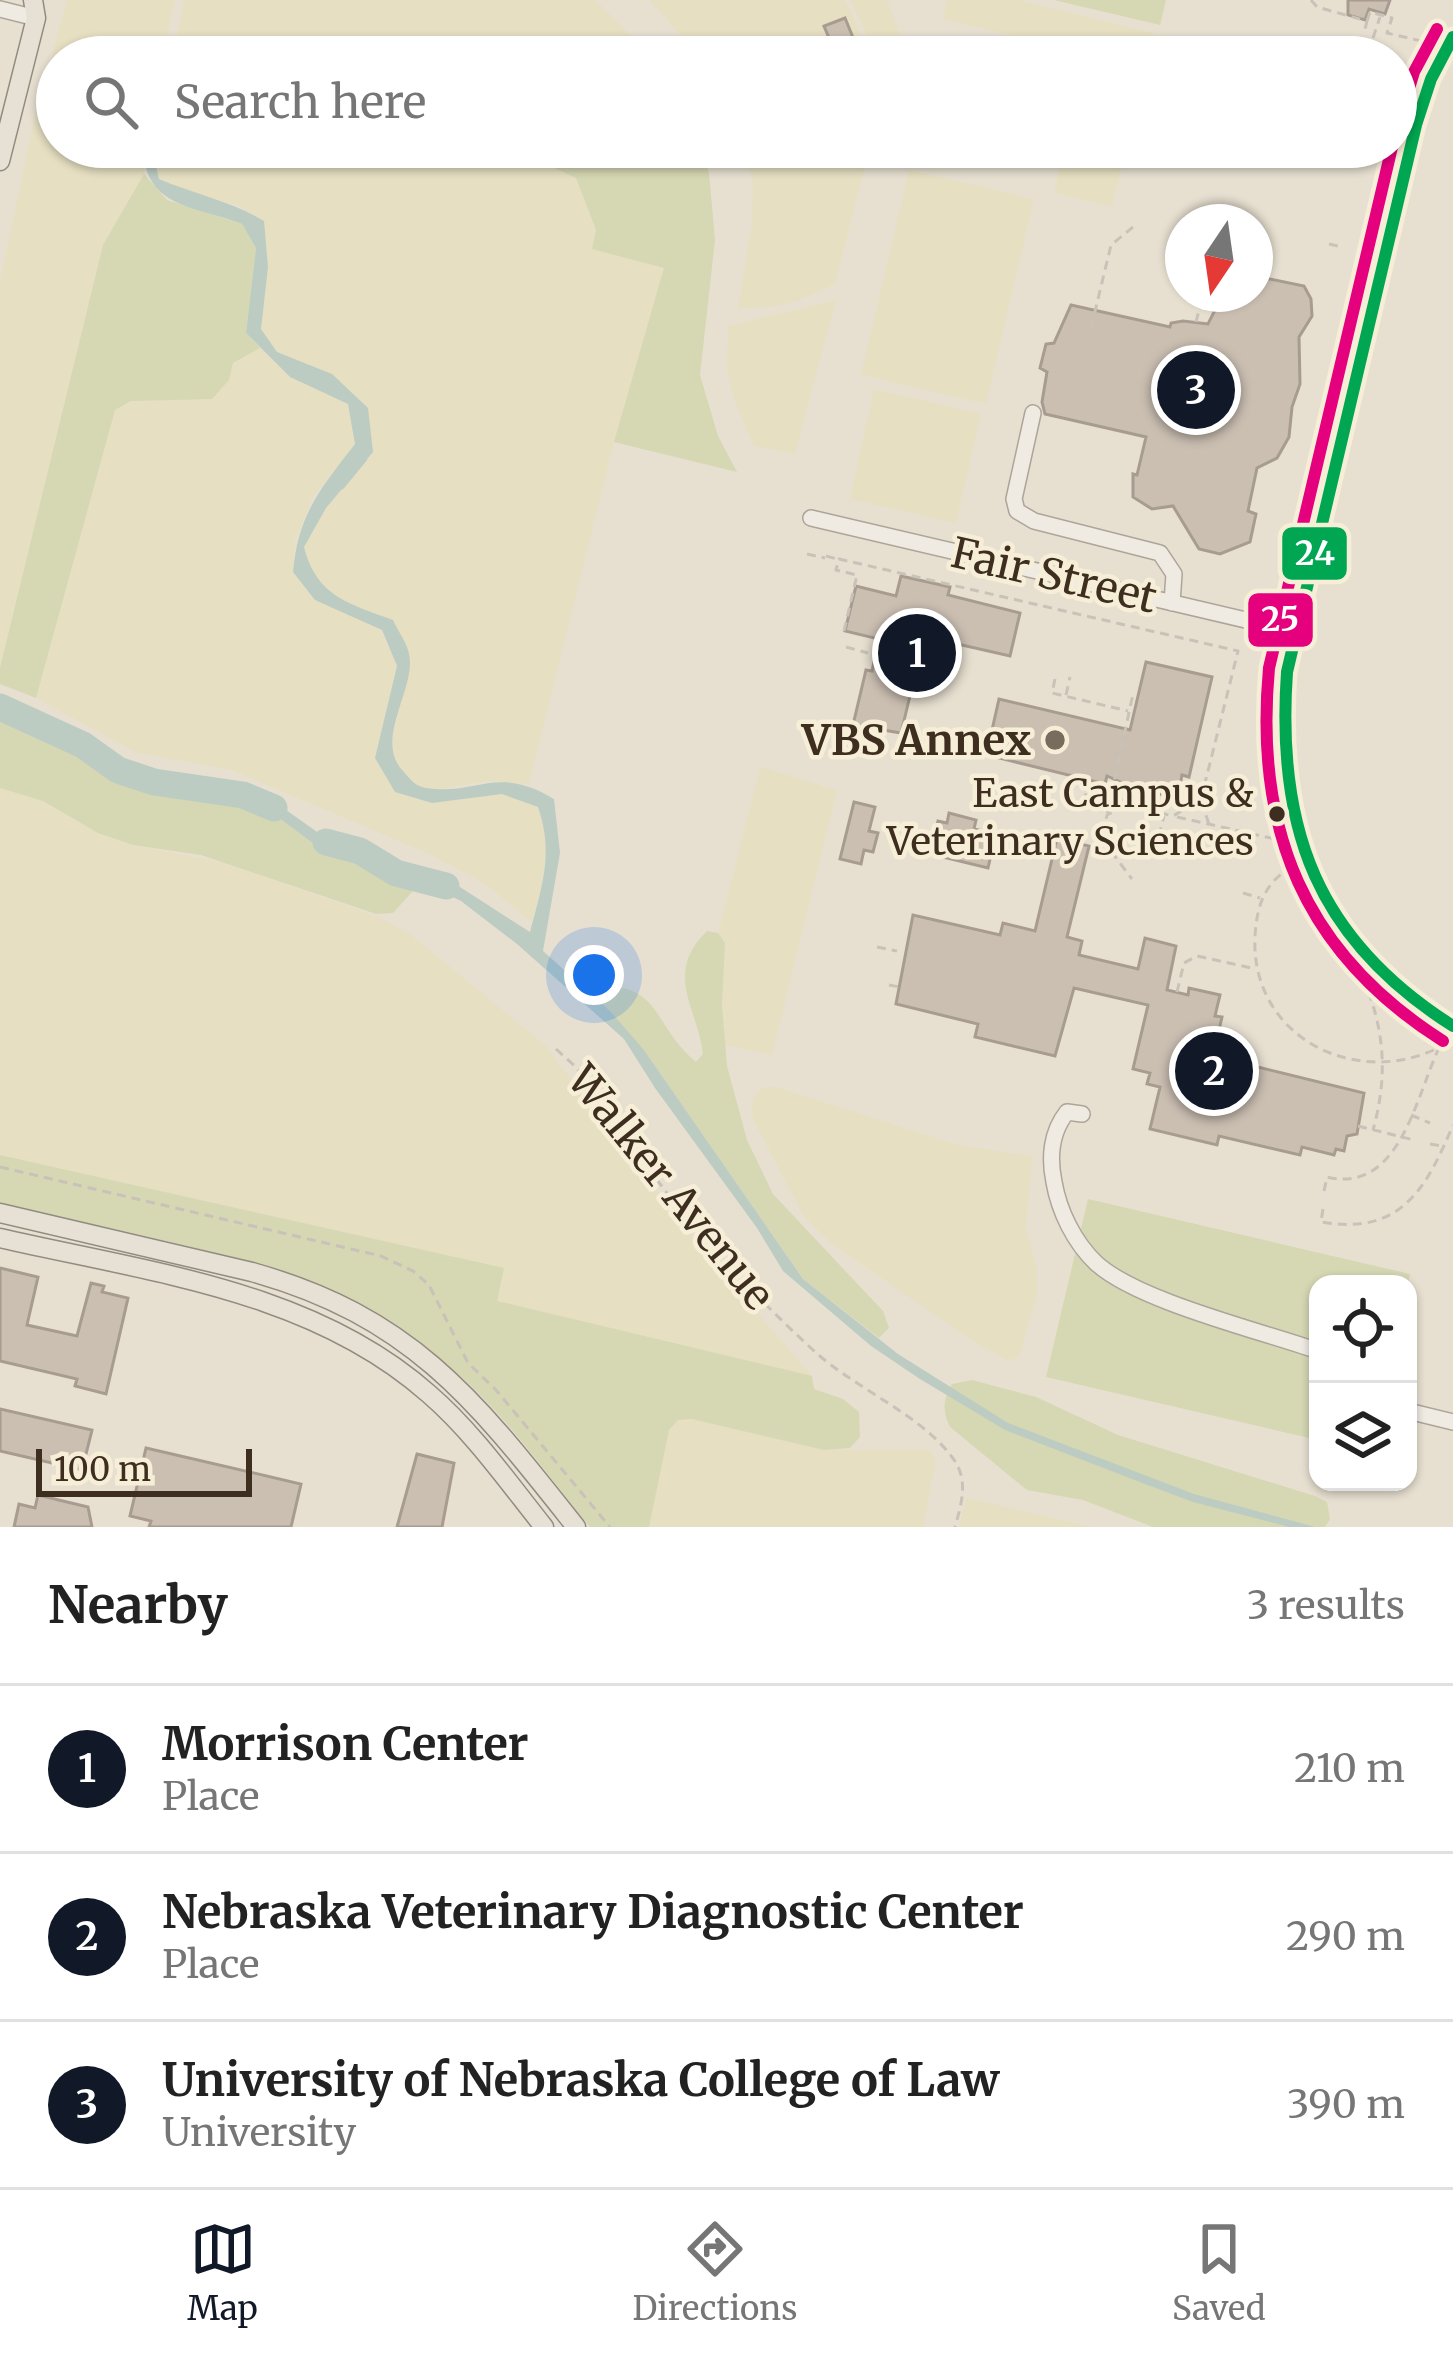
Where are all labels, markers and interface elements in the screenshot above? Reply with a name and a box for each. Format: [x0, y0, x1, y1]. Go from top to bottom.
search box [36, 36, 1417, 168]
icon: search [78, 69, 144, 135]
text: Search here [174, 74, 426, 130]
north arrow [1165, 204, 1273, 312]
pin: 3 [1157, 345, 1235, 435]
line badge: 24 [1280, 525, 1349, 582]
street label: Fair Street [946, 526, 1162, 624]
text: 24 [1295, 533, 1335, 574]
line badge: 25 [1246, 591, 1315, 649]
text: 25 [1261, 599, 1299, 640]
pin: 1 [878, 608, 956, 698]
place label: VBS Annex [801, 714, 1031, 766]
marker: VBS Annex [1042, 727, 1068, 753]
place label: East Campus & Veterinary Sciences [886, 769, 1254, 866]
marker: East Campus & Veterinary Sciences [1266, 803, 1288, 825]
your location [564, 945, 624, 1005]
pin: 2 [1175, 1026, 1253, 1116]
street label: Walker Avenue [556, 1053, 786, 1320]
map controls [1309, 1275, 1417, 1491]
button: locate [1309, 1275, 1417, 1383]
button: layers [1309, 1383, 1417, 1491]
scale bar [36, 1443, 252, 1496]
text: 100 m [54, 1449, 151, 1490]
text: Nearby [48, 1573, 228, 1637]
text: 3 results [1247, 1581, 1405, 1630]
text: Morrison Center [162, 1716, 528, 1772]
text: 1 [78, 1744, 96, 1793]
text: 210 m [1294, 1744, 1405, 1793]
text: Place [162, 1772, 259, 1821]
text: Nebraska Veterinary Diagnostic Center [162, 1884, 1024, 1940]
text: 2 [76, 1912, 98, 1961]
text: 290 m [1286, 1912, 1405, 1961]
text: Place [162, 1940, 259, 1989]
text: University of Nebraska College of Law [162, 2052, 999, 2108]
text: 3 [76, 2080, 98, 2129]
text: 390 m [1287, 2080, 1405, 2129]
text: University [162, 2108, 356, 2157]
tab: Map [187, 2216, 258, 2329]
tab: Directions [632, 2216, 797, 2329]
tab: Saved [1172, 2216, 1266, 2329]

